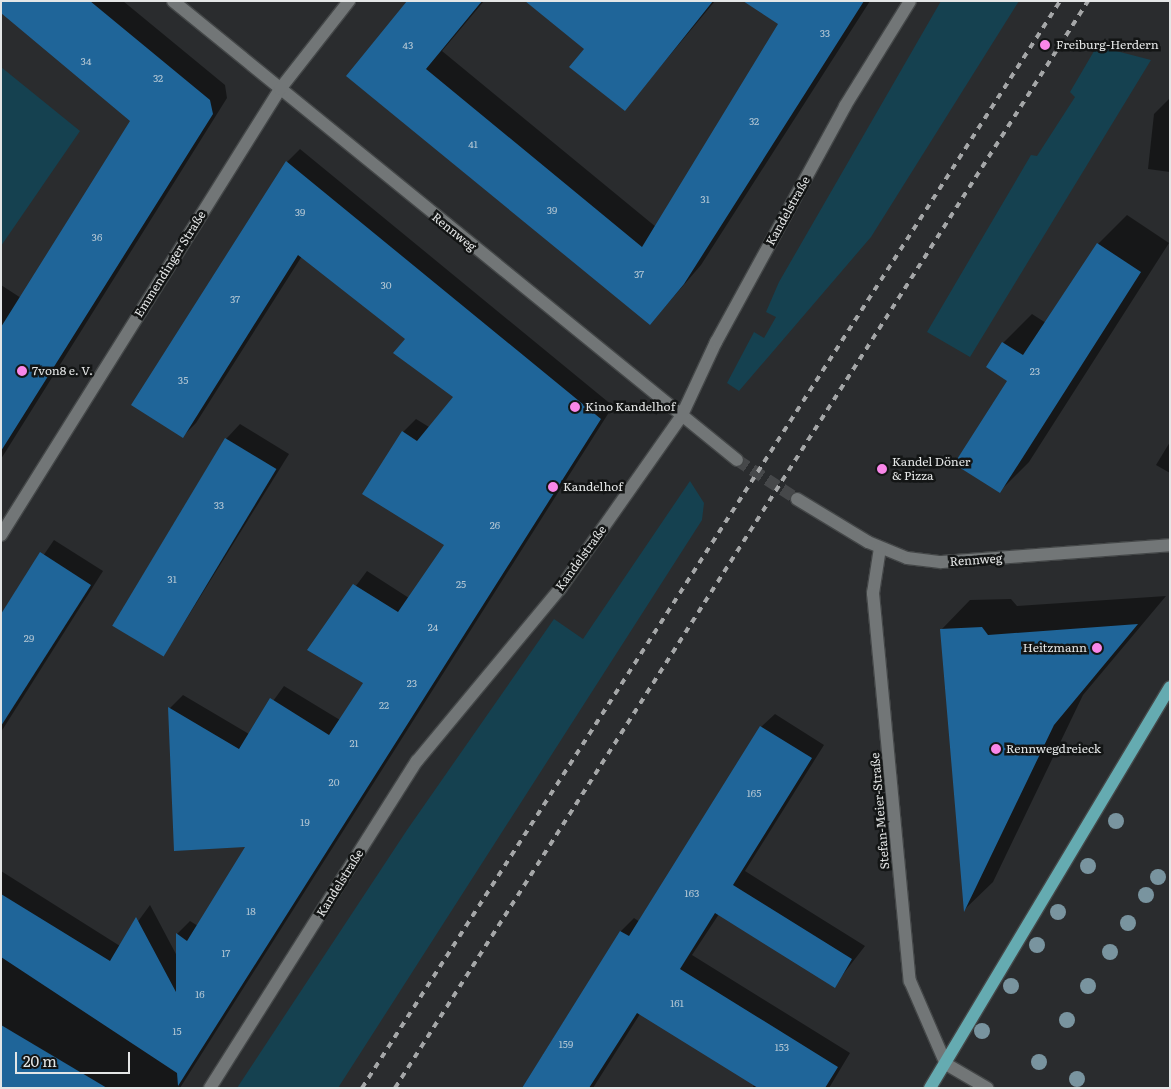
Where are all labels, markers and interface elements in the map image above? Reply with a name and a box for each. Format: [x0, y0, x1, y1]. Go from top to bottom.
house number: 33 [820, 27, 830, 39]
marker: Freiburg-Herdern [1038, 38, 1052, 52]
place label: Freiburg-Herdern [1056, 38, 1159, 52]
house number: 43 [403, 39, 413, 51]
house number: 34 [81, 55, 91, 67]
house number: 32 [153, 72, 163, 84]
house number: 32 [749, 115, 759, 127]
house number: 41 [468, 138, 478, 150]
street label: Kandelstraße [763, 174, 813, 248]
house number: 31 [700, 193, 710, 205]
house number: 39 [547, 204, 557, 216]
house number: 39 [295, 206, 305, 218]
street label: Emmendinger Straße [131, 208, 209, 320]
street label: Rennweg [429, 210, 479, 254]
house number: 36 [92, 231, 102, 243]
house number: 37 [634, 268, 644, 280]
house number: 30 [380, 279, 392, 291]
house number: 37 [230, 293, 240, 305]
place label: 7von8 e. V. [32, 364, 93, 378]
marker: 7von8 e. V. [16, 365, 28, 377]
house number: 23 [1030, 365, 1040, 377]
house number: 35 [178, 374, 188, 386]
place label: Kino Kandelhof [585, 400, 675, 414]
marker: Kino Kandelhof [569, 401, 581, 413]
place label: Kandel Döner & Pizza [892, 455, 971, 483]
marker: Kandel Döner & Pizza [876, 463, 888, 475]
place label: Kandelhof [563, 480, 623, 494]
marker: Kandelhof [547, 481, 559, 493]
house number: 33 [214, 499, 224, 511]
house number: 26 [490, 519, 500, 531]
street label: Kandelstraße [553, 523, 609, 593]
street label: Rennweg [949, 551, 1003, 569]
house number: 31 [167, 573, 177, 585]
house number: 25 [456, 578, 466, 590]
house number: 24 [428, 621, 438, 633]
house number: 29 [24, 632, 34, 644]
place label: Heitzmann [1023, 641, 1087, 655]
marker: Heitzmann [1091, 642, 1103, 654]
house number: 23 [407, 677, 417, 689]
house number: 22 [379, 699, 389, 711]
house number: 21 [349, 737, 359, 749]
place label: Rennwegdreieck [1006, 742, 1101, 756]
marker: Rennwegdreieck [990, 743, 1002, 755]
street label: Stefan-Meier-Straße [868, 752, 892, 870]
house number: 20 [329, 776, 339, 788]
house number: 165 [747, 787, 761, 799]
house number: 19 [300, 816, 310, 828]
street label: Kandelstraße [314, 847, 366, 919]
house number: 163 [685, 887, 699, 899]
house number: 18 [246, 905, 256, 917]
house number: 17 [222, 947, 230, 959]
house number: 16 [195, 988, 205, 1000]
house number: 161 [670, 997, 684, 1009]
house number: 15 [172, 1025, 182, 1037]
house number: 159 [559, 1038, 573, 1050]
house number: 153 [775, 1041, 789, 1053]
scale bar [18, 1042, 132, 1074]
text: 20 m [23, 1049, 57, 1072]

